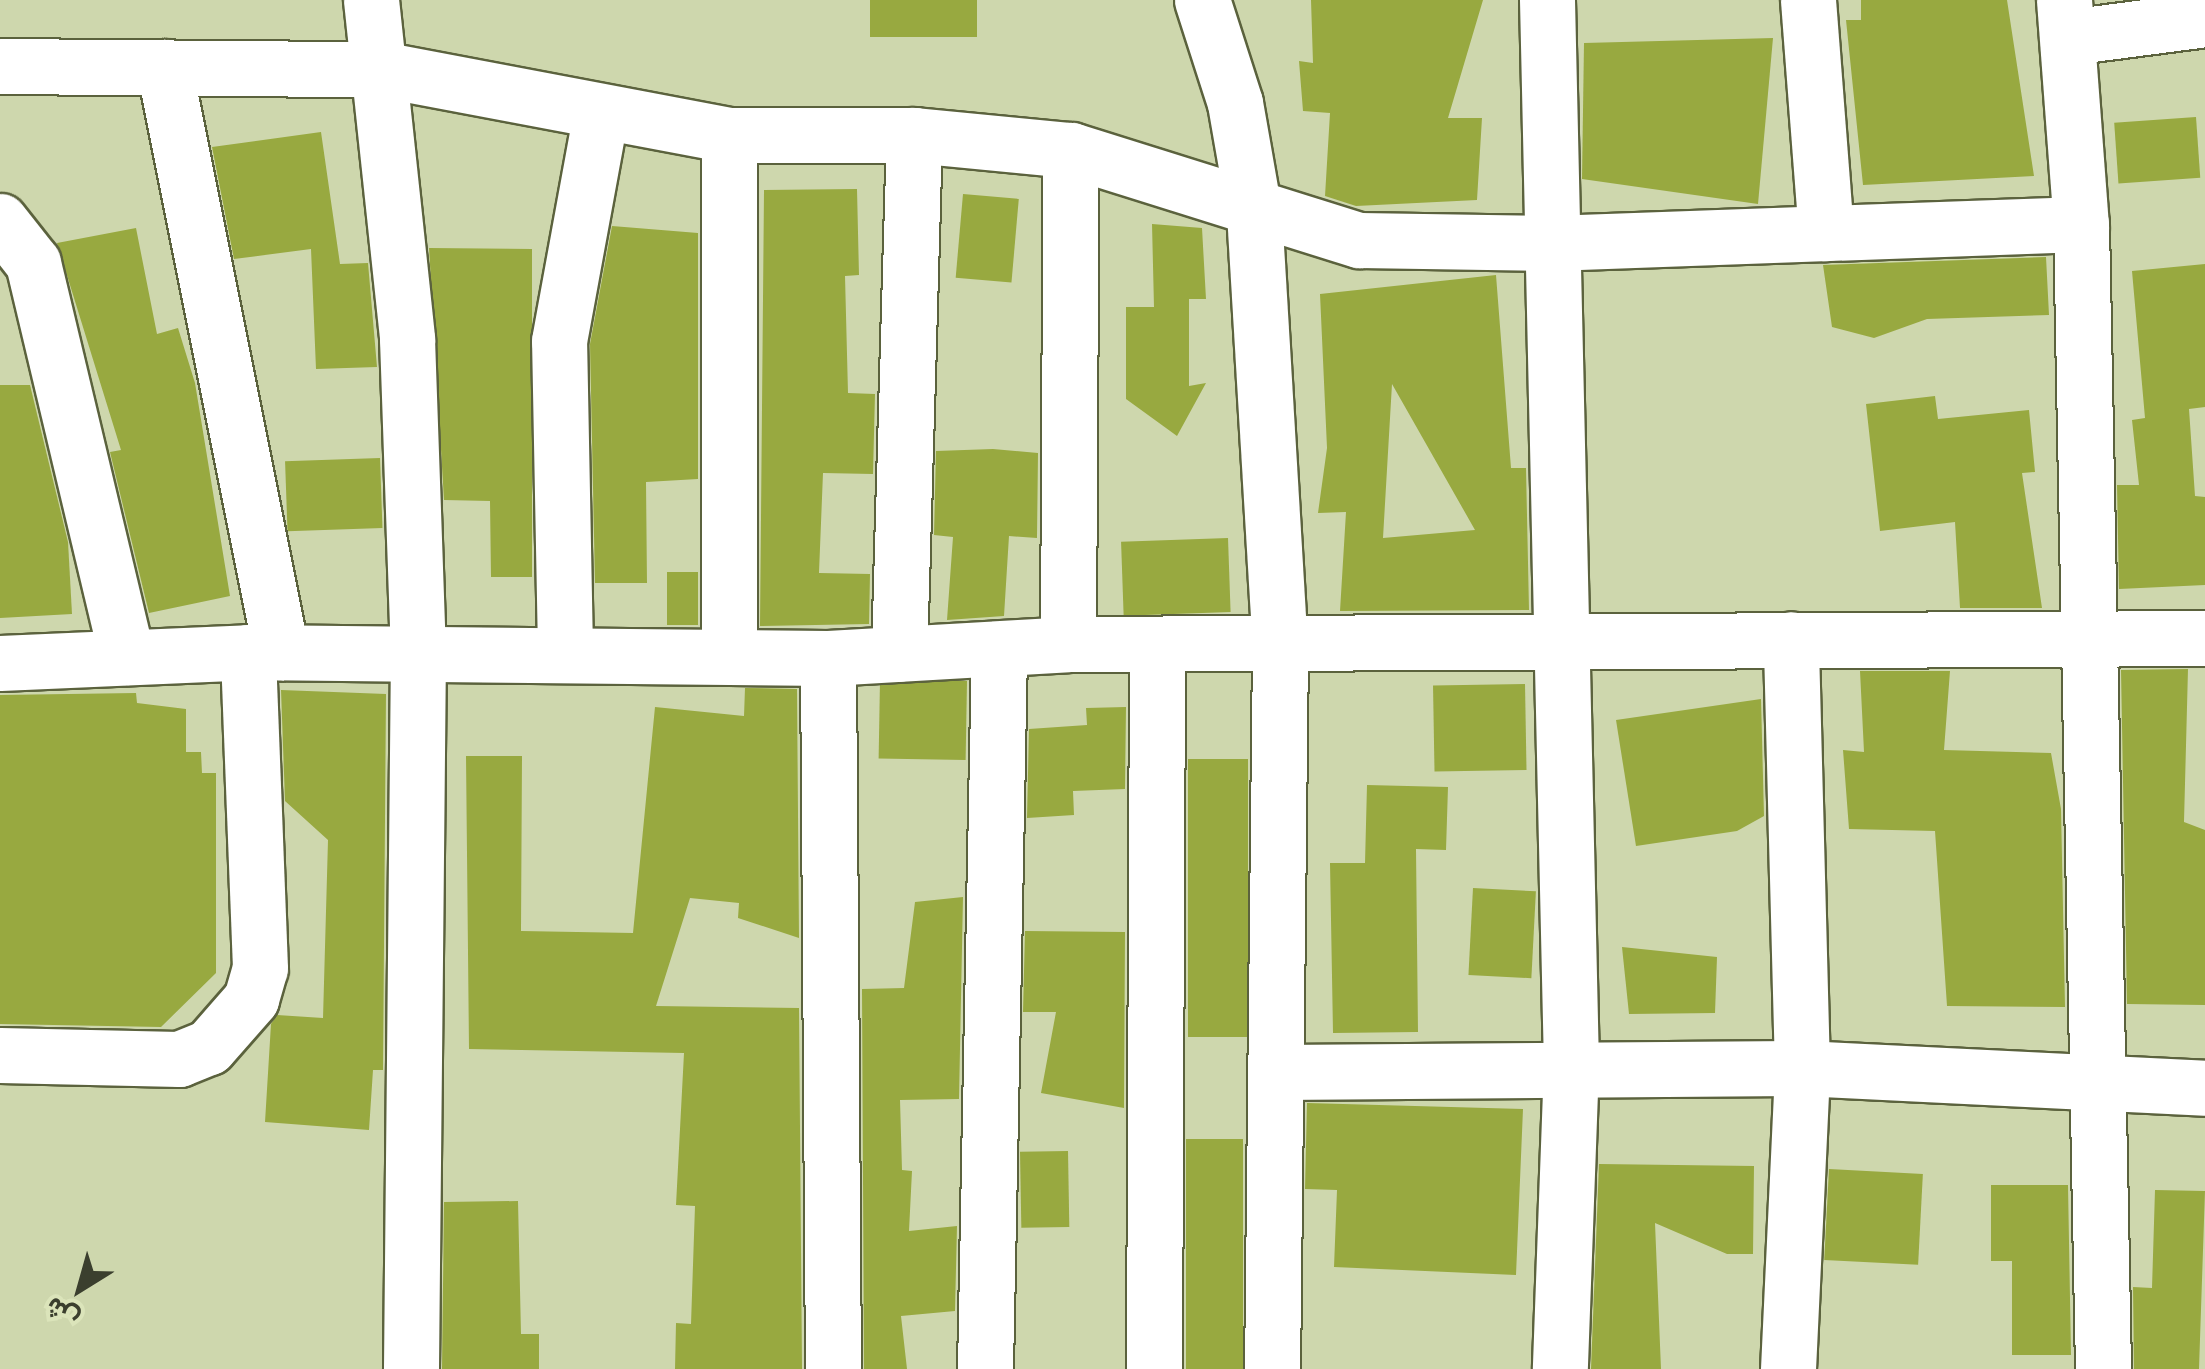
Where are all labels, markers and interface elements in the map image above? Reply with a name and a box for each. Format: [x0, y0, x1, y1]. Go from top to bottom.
north arrow [30, 1239, 130, 1339]
text: ش [38, 1290, 85, 1337]

